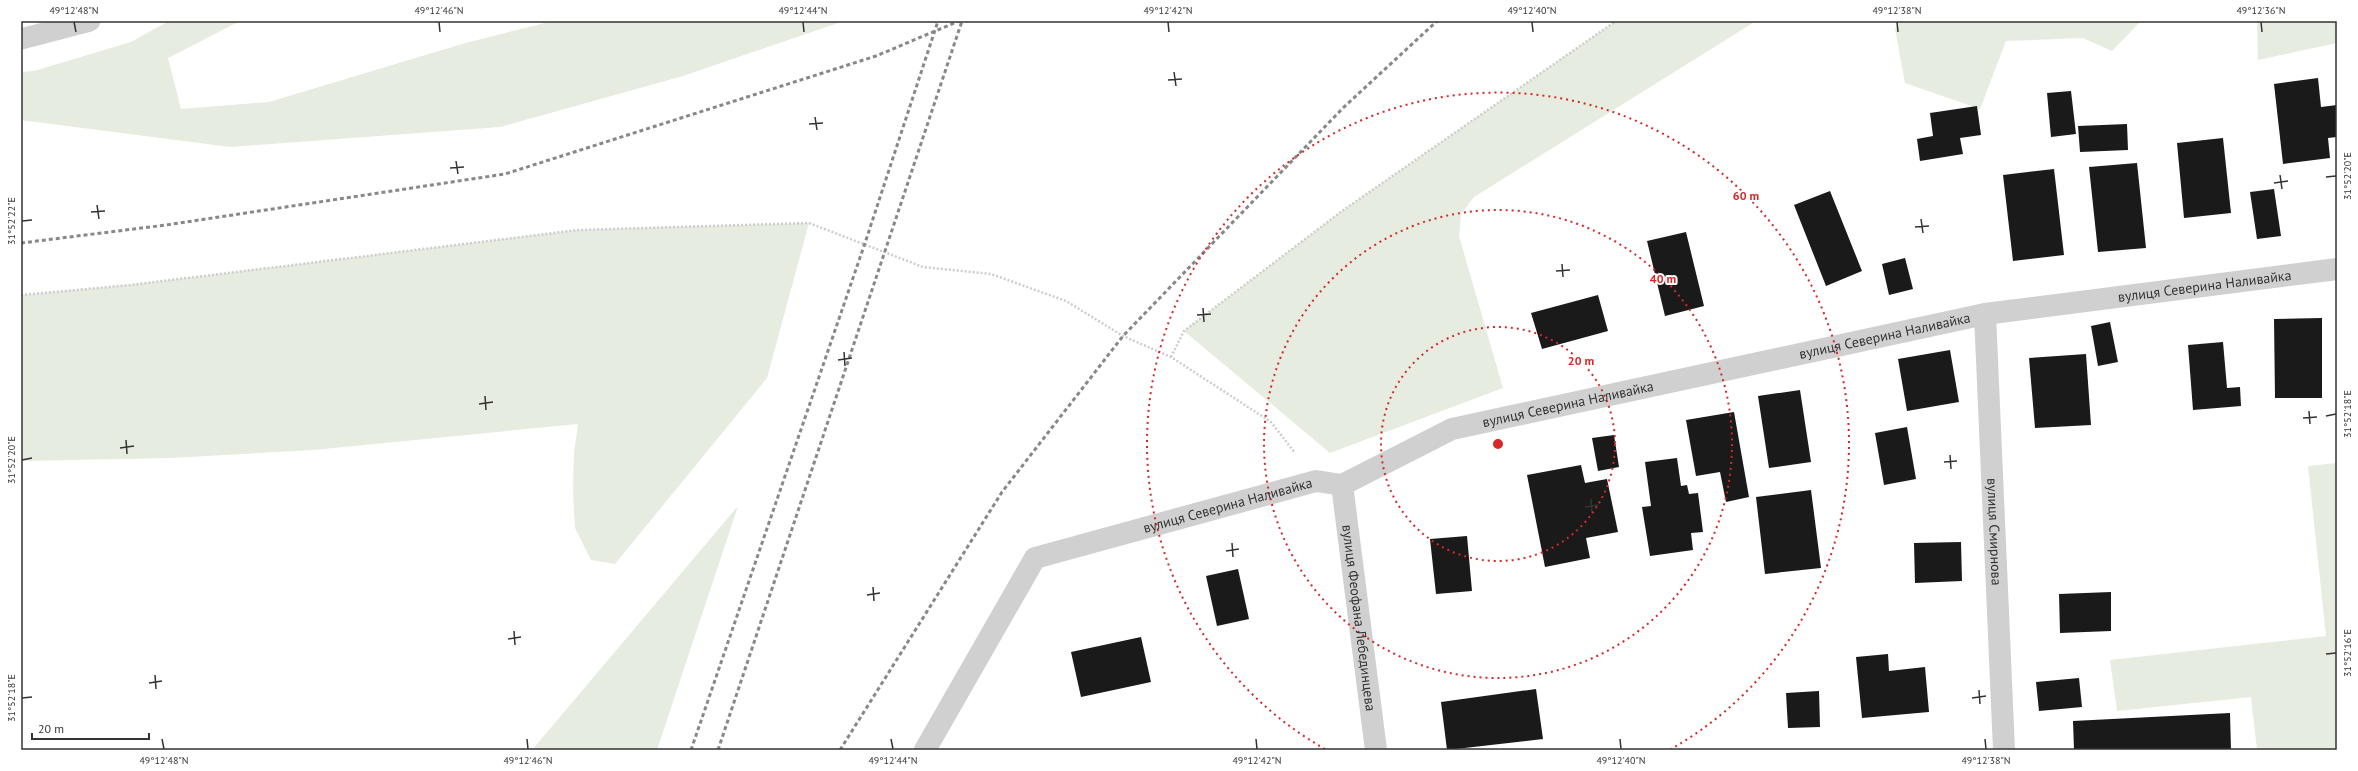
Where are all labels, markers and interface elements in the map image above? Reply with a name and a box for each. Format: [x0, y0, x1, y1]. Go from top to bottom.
text: 49°12'48"N [49, 4, 99, 17]
text: 49°12'46"N [414, 4, 464, 17]
text: 49°12'44"N [778, 4, 828, 17]
text: 49°12'42"N [1143, 4, 1193, 17]
text: 49°12'40"N [1507, 4, 1557, 17]
text: 49°12'38"N [1872, 4, 1922, 17]
text: 49°12'36"N [2236, 4, 2286, 17]
text: 31°52'20"E [2341, 152, 2354, 200]
text: 60 m [1733, 188, 1759, 203]
text: 31°52'22"E [5, 197, 18, 245]
street label: вулиця Северина Наливайка [2117, 266, 2292, 306]
text: 40 m [1650, 271, 1676, 286]
street label: вулиця Северина Наливайка [1797, 308, 1972, 363]
text: 20 m [1568, 353, 1594, 368]
street label: вулиця Северина Наливайка [1481, 377, 1655, 431]
text: 31°52'18"E [2341, 390, 2354, 438]
text: 31°52'20"E [5, 436, 18, 484]
centre of rings [1491, 437, 1505, 451]
street label: вулиця Северина Наливайка [1141, 473, 1314, 537]
street label: вулиця Смирнова [1983, 478, 2006, 586]
street label: вулиця Феофана Лебединцева [1338, 524, 1380, 712]
text: 31°52'16"E [2341, 629, 2354, 677]
text: 31°52'18"E [5, 674, 18, 722]
scale bar [32, 715, 149, 741]
text: 20 m [38, 721, 64, 736]
text: 49°12'48"N [139, 754, 189, 767]
text: 49°12'46"N [503, 754, 553, 767]
text: 49°12'44"N [868, 754, 918, 767]
text: 49°12'42"N [1232, 754, 1282, 767]
text: 49°12'40"N [1596, 754, 1646, 767]
text: 49°12'38"N [1961, 754, 2011, 767]

